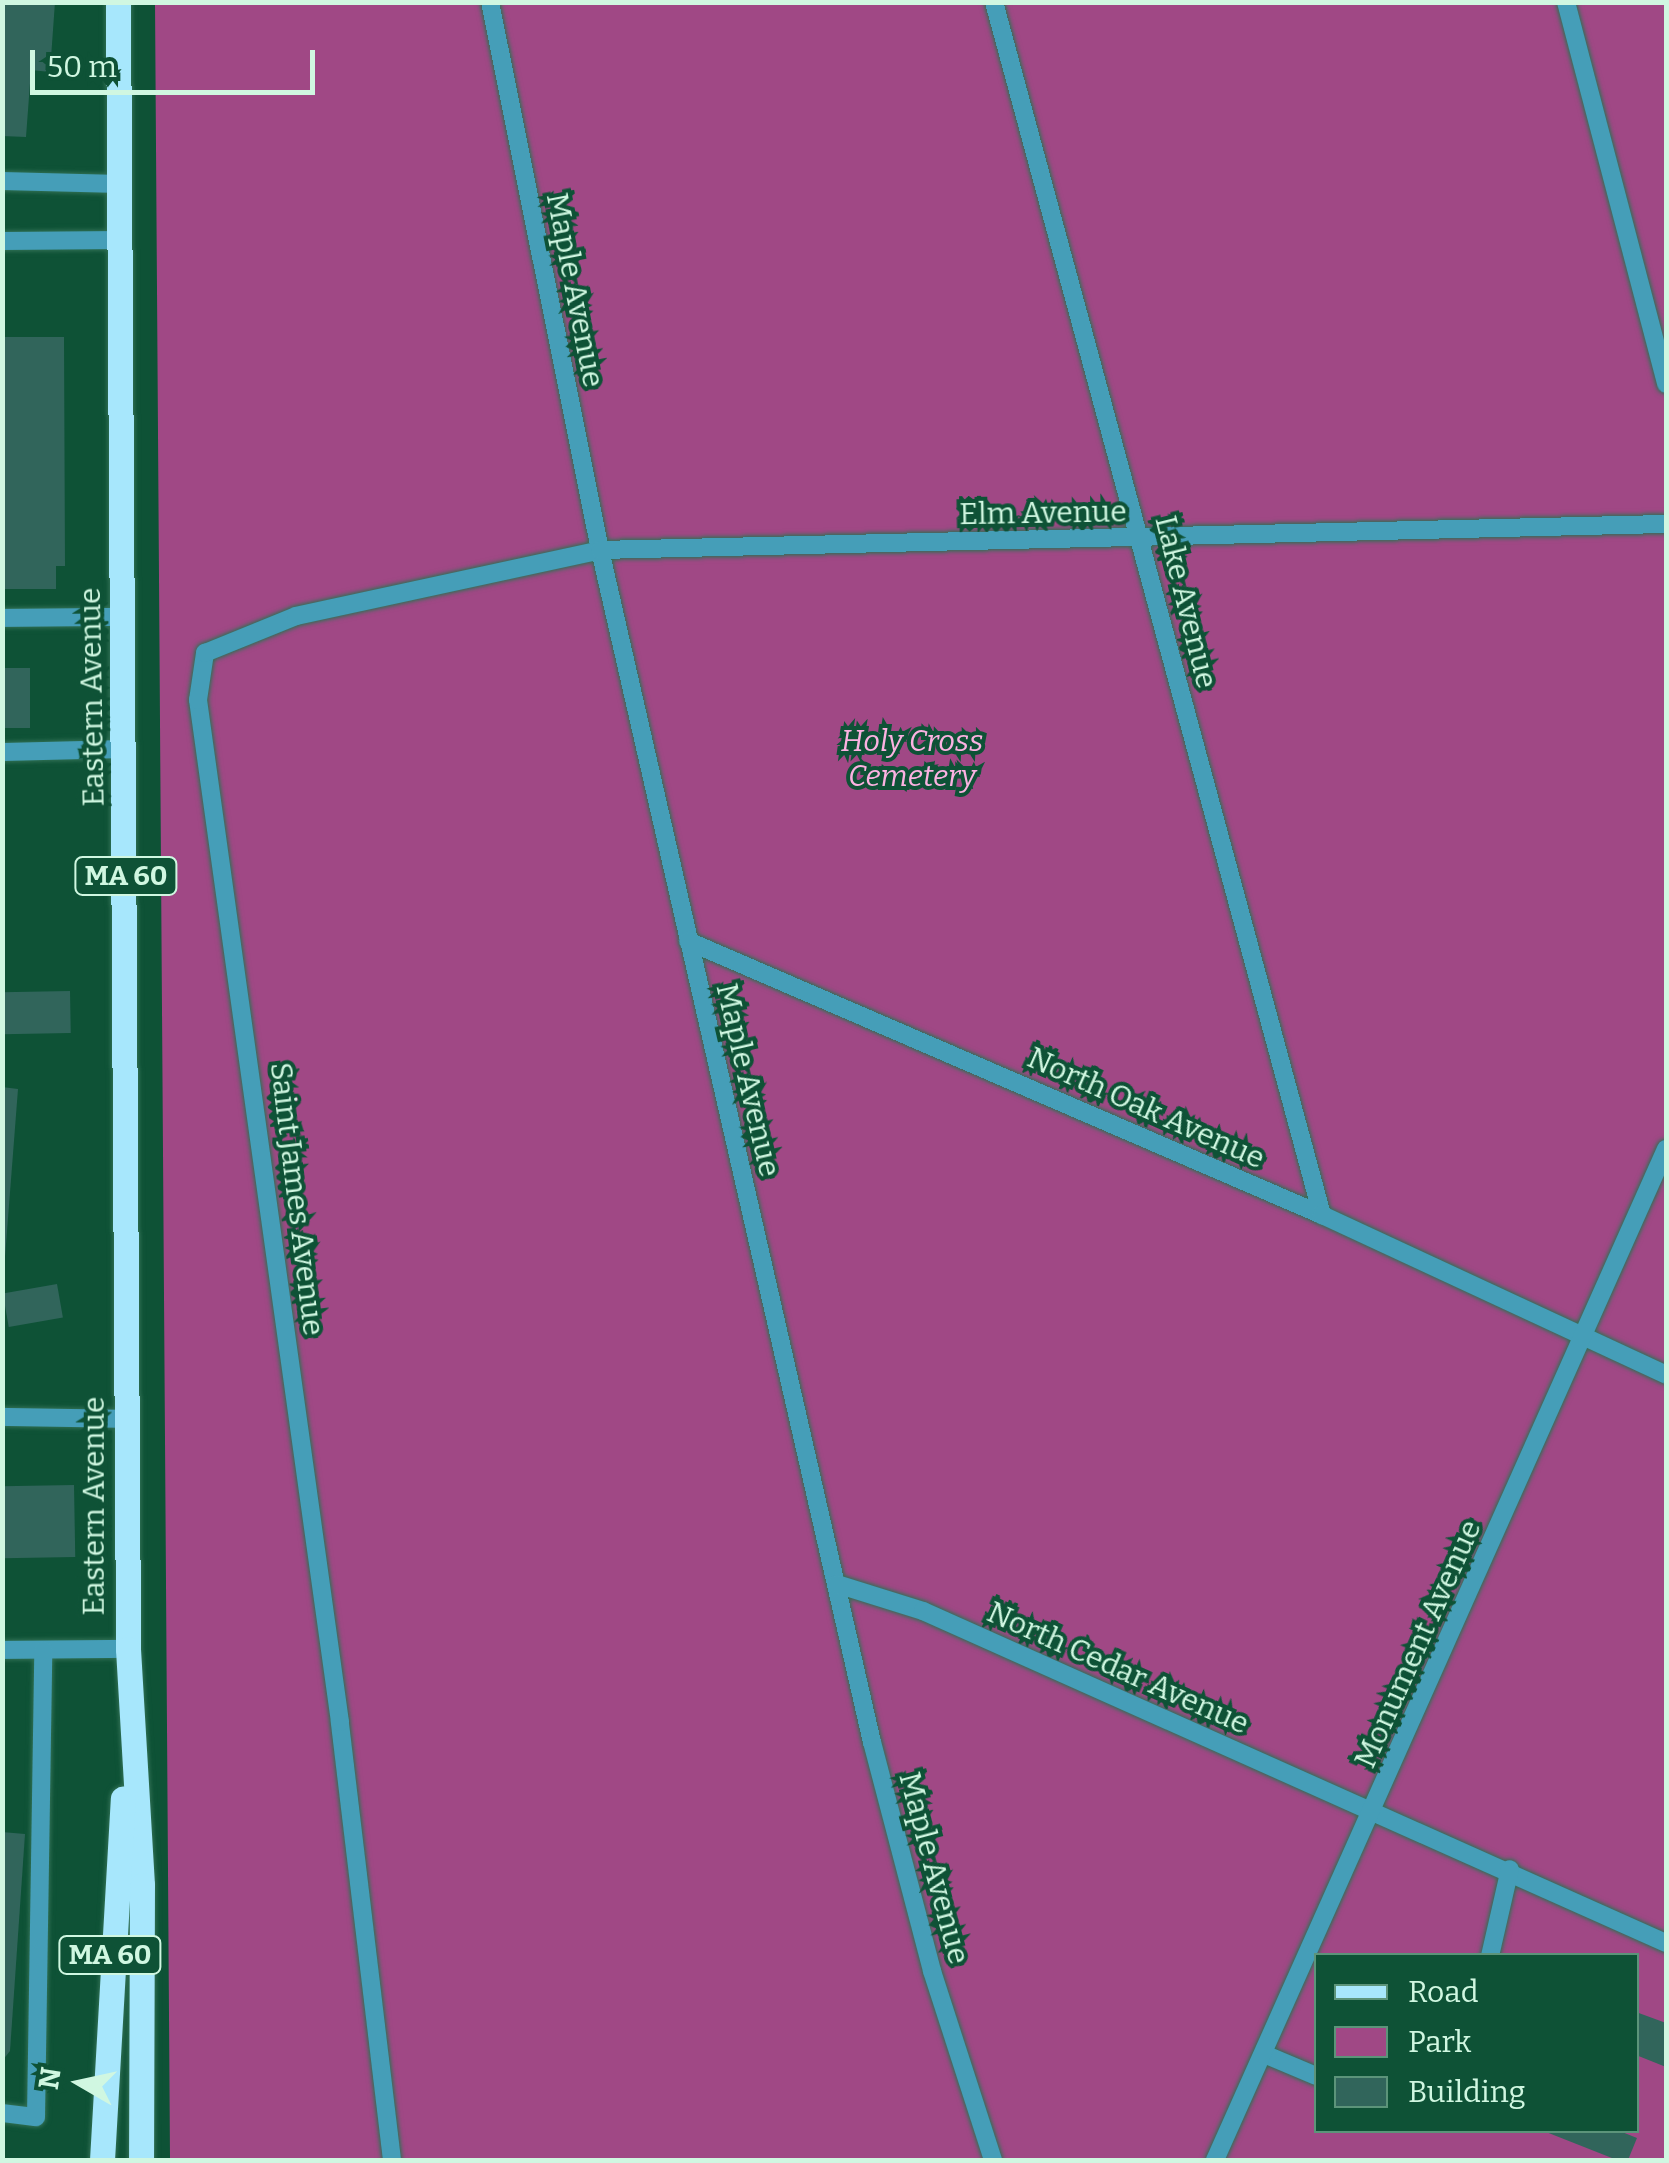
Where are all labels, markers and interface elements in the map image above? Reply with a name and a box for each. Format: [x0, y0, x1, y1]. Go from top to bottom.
scale bar [35, 30, 320, 92]
text: 50 m [47, 49, 117, 85]
street label: Maple Avenue [539, 190, 611, 390]
street label: Elm Avenue [959, 494, 1127, 532]
street label: Lake Avenue [1147, 512, 1225, 692]
street label: Eastern Avenue [72, 587, 112, 807]
park label: Holy Cross Cemetery [841, 723, 983, 794]
road number: MA 60 [74, 853, 178, 899]
street label: Maple Avenue [708, 980, 788, 1180]
street label: North Oak Avenue [1022, 1040, 1270, 1176]
street label: Saint James Avenue [262, 1060, 332, 1338]
street label: Eastern Avenue [76, 1396, 112, 1616]
street label: Monument Avenue [1347, 1515, 1489, 1773]
street label: North Cedar Avenue [982, 1594, 1254, 1742]
street label: Maple Avenue [891, 1768, 977, 1968]
road number: MA 60 [58, 1932, 162, 1978]
legend [1314, 1953, 1639, 2133]
text: Road [1408, 1974, 1479, 2010]
text: Park [1408, 2024, 1471, 2060]
north arrow [30, 2033, 130, 2133]
text: N [32, 2065, 68, 2091]
text: Building [1408, 2074, 1526, 2110]

